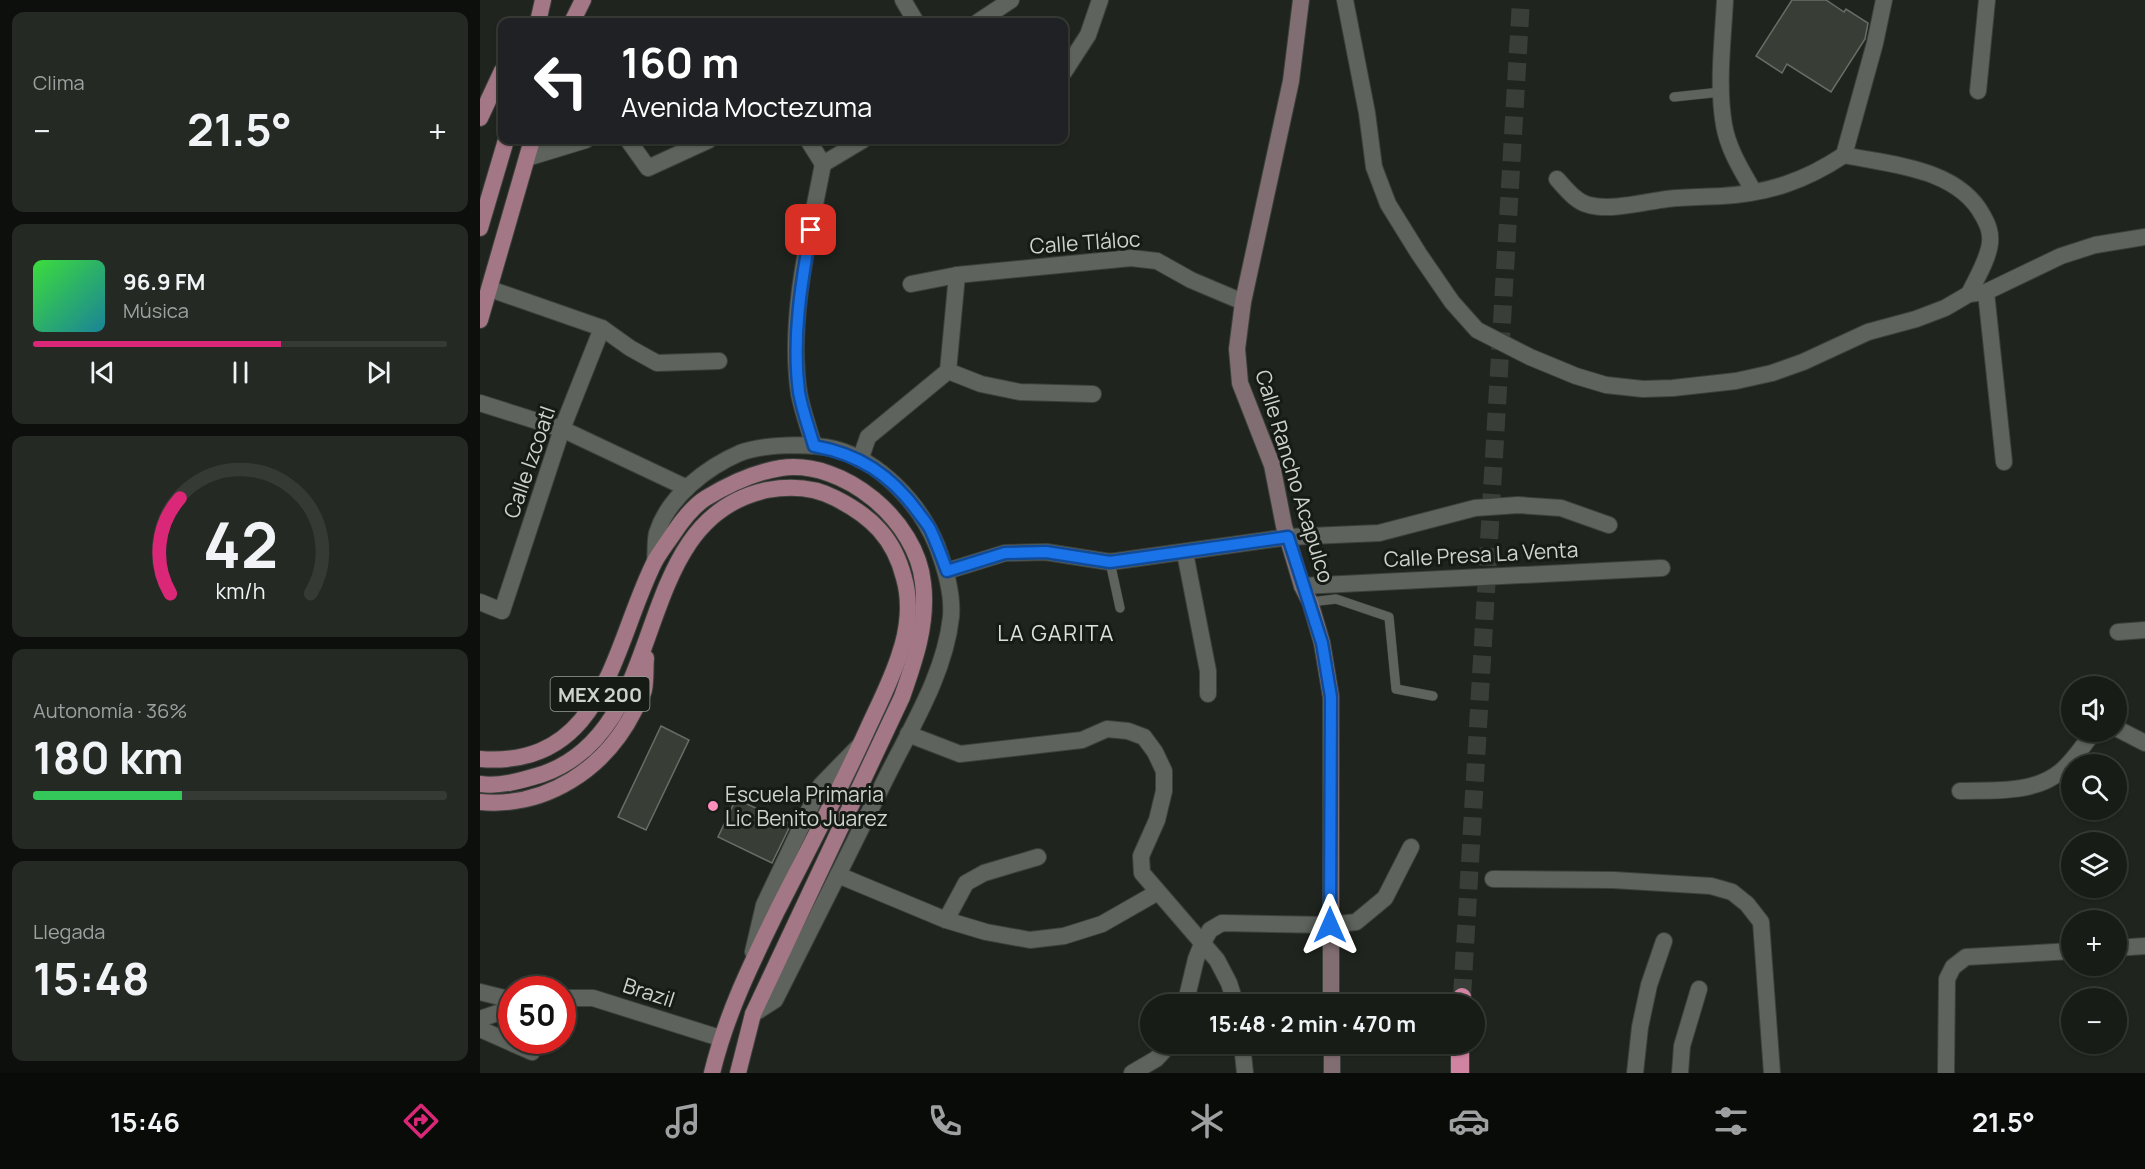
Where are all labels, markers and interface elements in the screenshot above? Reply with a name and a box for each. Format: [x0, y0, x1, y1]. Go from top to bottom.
text: 160 m [621, 33, 739, 91]
icon: left [522, 42, 600, 120]
text: Clima [33, 69, 85, 96]
text: Avenida Moctezuma [621, 88, 872, 125]
text: 21.5° [187, 98, 292, 160]
text: − [33, 108, 51, 153]
text: + [428, 108, 447, 153]
pin [785, 204, 836, 255]
icon: arrive [794, 213, 827, 246]
street label: Calle Tláloc [1029, 224, 1141, 260]
text: 96.9 FM [123, 267, 205, 297]
text: Música [123, 297, 189, 324]
icon: previous [86, 356, 119, 389]
icon: pause [224, 356, 257, 389]
icon: next [362, 356, 395, 389]
street label: Calle Rancho Acapulco [1249, 366, 1341, 586]
street label: Calle Izcoatl [497, 402, 561, 522]
text: 42 [202, 501, 278, 587]
street label: Calle Presa La Venta [1383, 535, 1579, 573]
text: km/h [215, 576, 265, 605]
district label: LA GARITA [997, 618, 1115, 648]
map controls [2061, 676, 2127, 1054]
button: sound [2061, 676, 2127, 742]
road number: MEX 200 [550, 677, 650, 711]
text: Autonomía · 36% [33, 697, 187, 724]
text: 180 km [33, 726, 184, 788]
button: search [2061, 754, 2127, 820]
place label: Escuela Primaria Lic Benito Juarez [725, 780, 888, 832]
marker: Escuela Primaria Lic Benito Juarez [706, 799, 720, 813]
button: layers [2061, 832, 2127, 898]
position arrow [1298, 893, 1362, 957]
button: + [2061, 910, 2127, 976]
text: Llegada [33, 918, 105, 945]
text: 15:48 [33, 947, 149, 1009]
street label: Brazil [620, 971, 678, 1013]
speed limit sign: 50 [498, 976, 576, 1054]
button: − [2061, 988, 2127, 1054]
text: 15:48 · 2 min · 470 m [1209, 1009, 1416, 1039]
icon: directions [400, 1100, 442, 1142]
icon: music [662, 1100, 704, 1142]
icon: phone [924, 1100, 966, 1142]
icon: climate [1186, 1100, 1228, 1142]
icon: car [1448, 1100, 1490, 1142]
icon: filters [1710, 1100, 1752, 1142]
text: 15:46 [110, 1103, 180, 1140]
text: 21.5° [1972, 1103, 2035, 1140]

